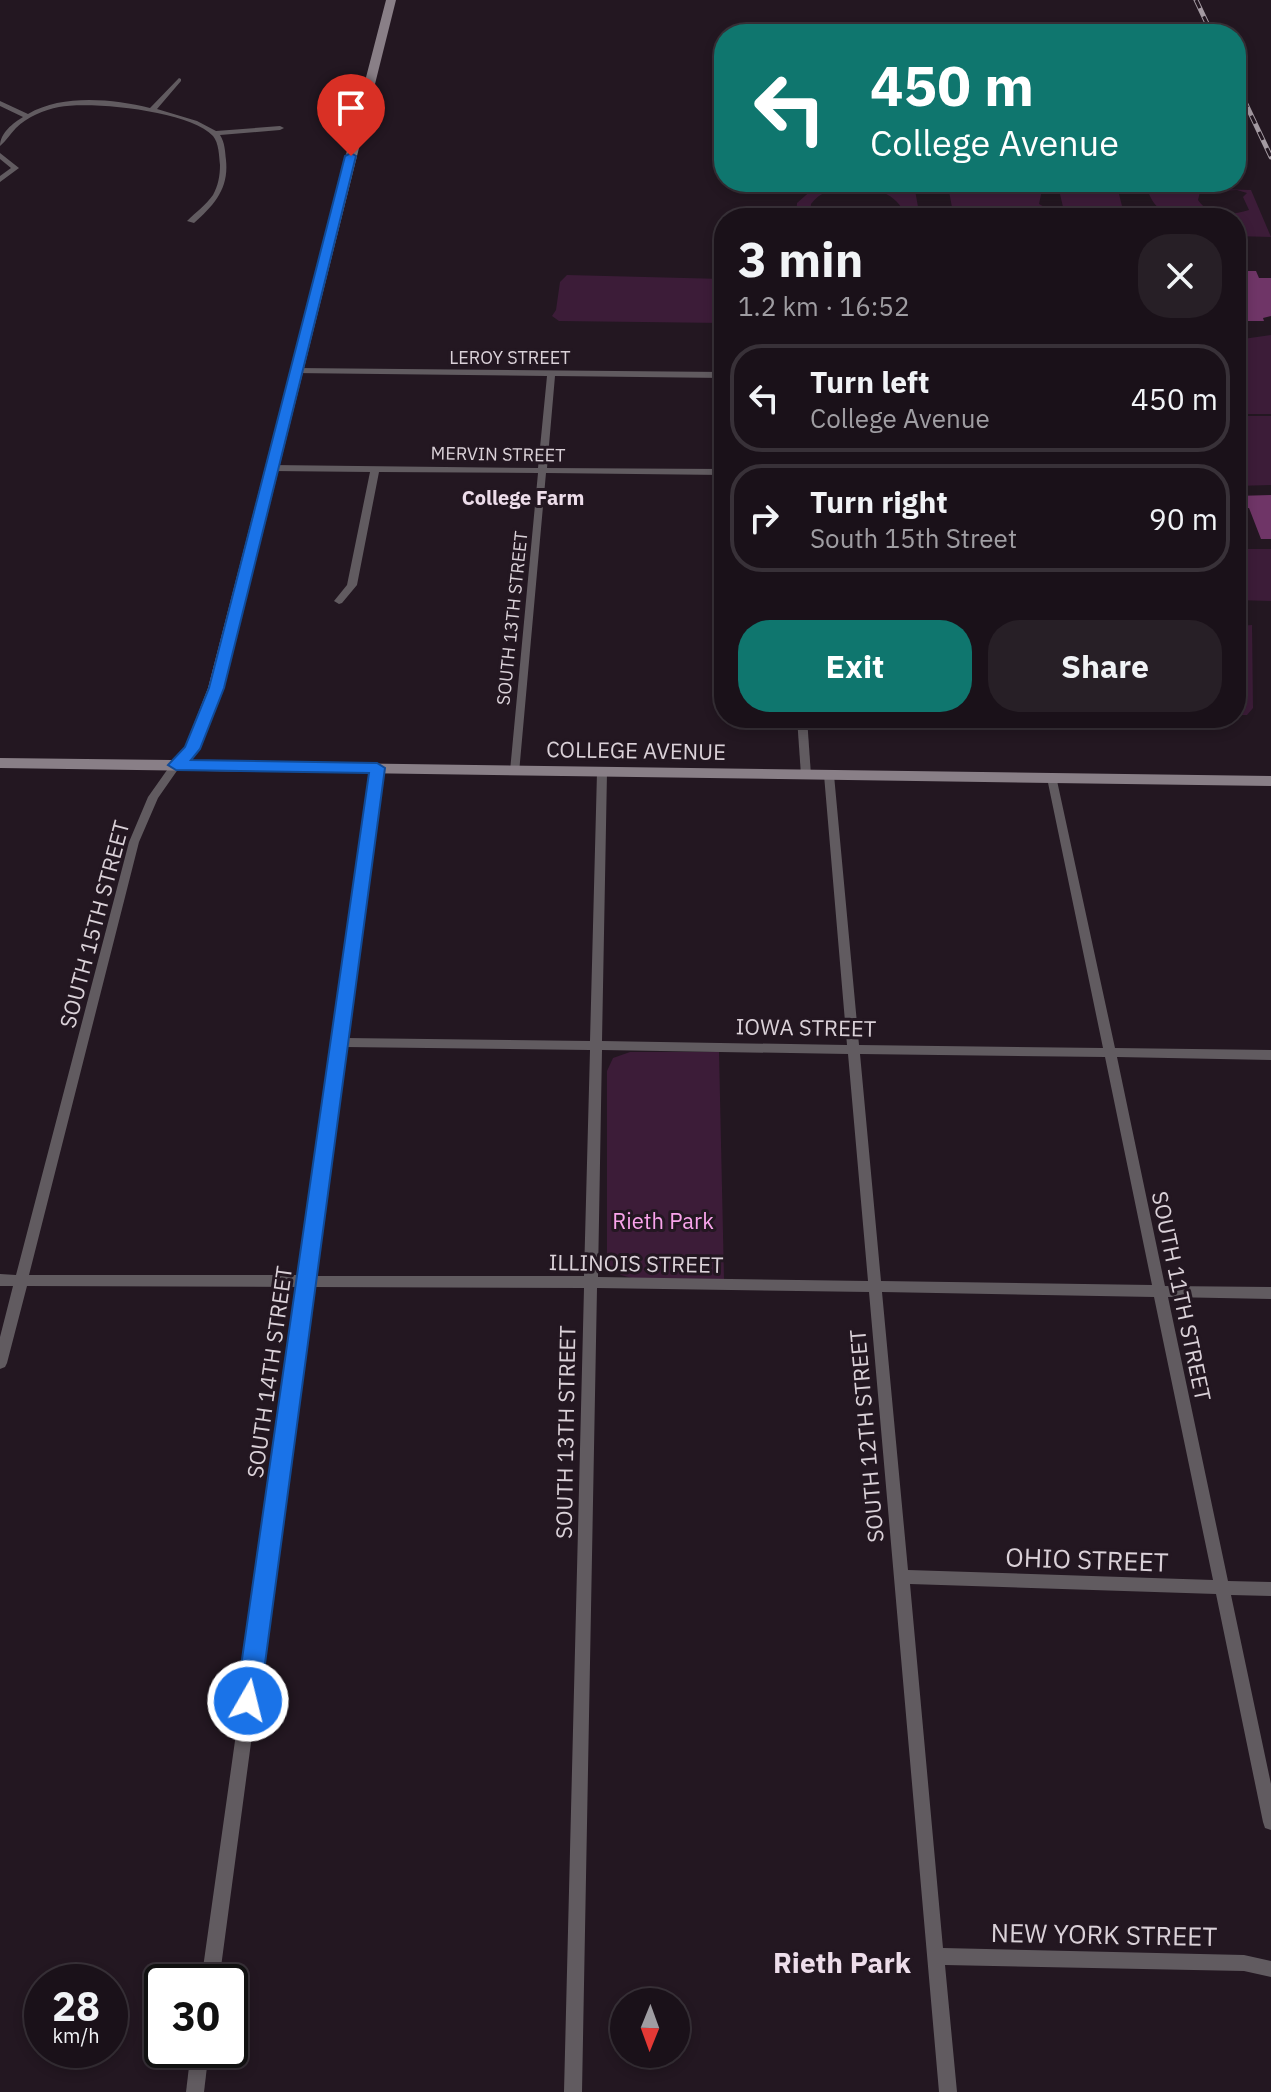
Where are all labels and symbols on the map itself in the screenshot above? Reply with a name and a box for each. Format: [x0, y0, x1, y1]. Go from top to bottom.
pin [317, 74, 385, 156]
street label: LEROY STREET [449, 346, 571, 369]
street label: MERVIN STREET [430, 441, 566, 467]
district label: College Farm [462, 484, 584, 511]
street label: SOUTH 13TH STREET [491, 530, 533, 706]
street label: COLLEGE AVENUE [546, 734, 726, 766]
street label: SOUTH 15TH STREET [52, 817, 136, 1031]
street label: IOWA STREET [735, 1011, 877, 1043]
street label: SOUTH 11TH STREET [1146, 1188, 1218, 1404]
park label: Rieth Park [612, 1206, 714, 1235]
street label: ILLINOIS STREET [548, 1247, 724, 1279]
street label: SOUTH 14TH STREET [240, 1264, 298, 1480]
street label: SOUTH 13TH STREET [549, 1324, 581, 1539]
street label: SOUTH 12TH STREET [842, 1328, 890, 1544]
street label: OHIO STREET [1005, 1539, 1169, 1579]
position arrow [206, 1659, 290, 1743]
street label: NEW YORK STREET [990, 1915, 1218, 1953]
district label: Rieth Park [773, 1944, 912, 1981]
speed limit sign: 30 [144, 1964, 248, 2068]
north arrow [610, 1988, 690, 2068]

